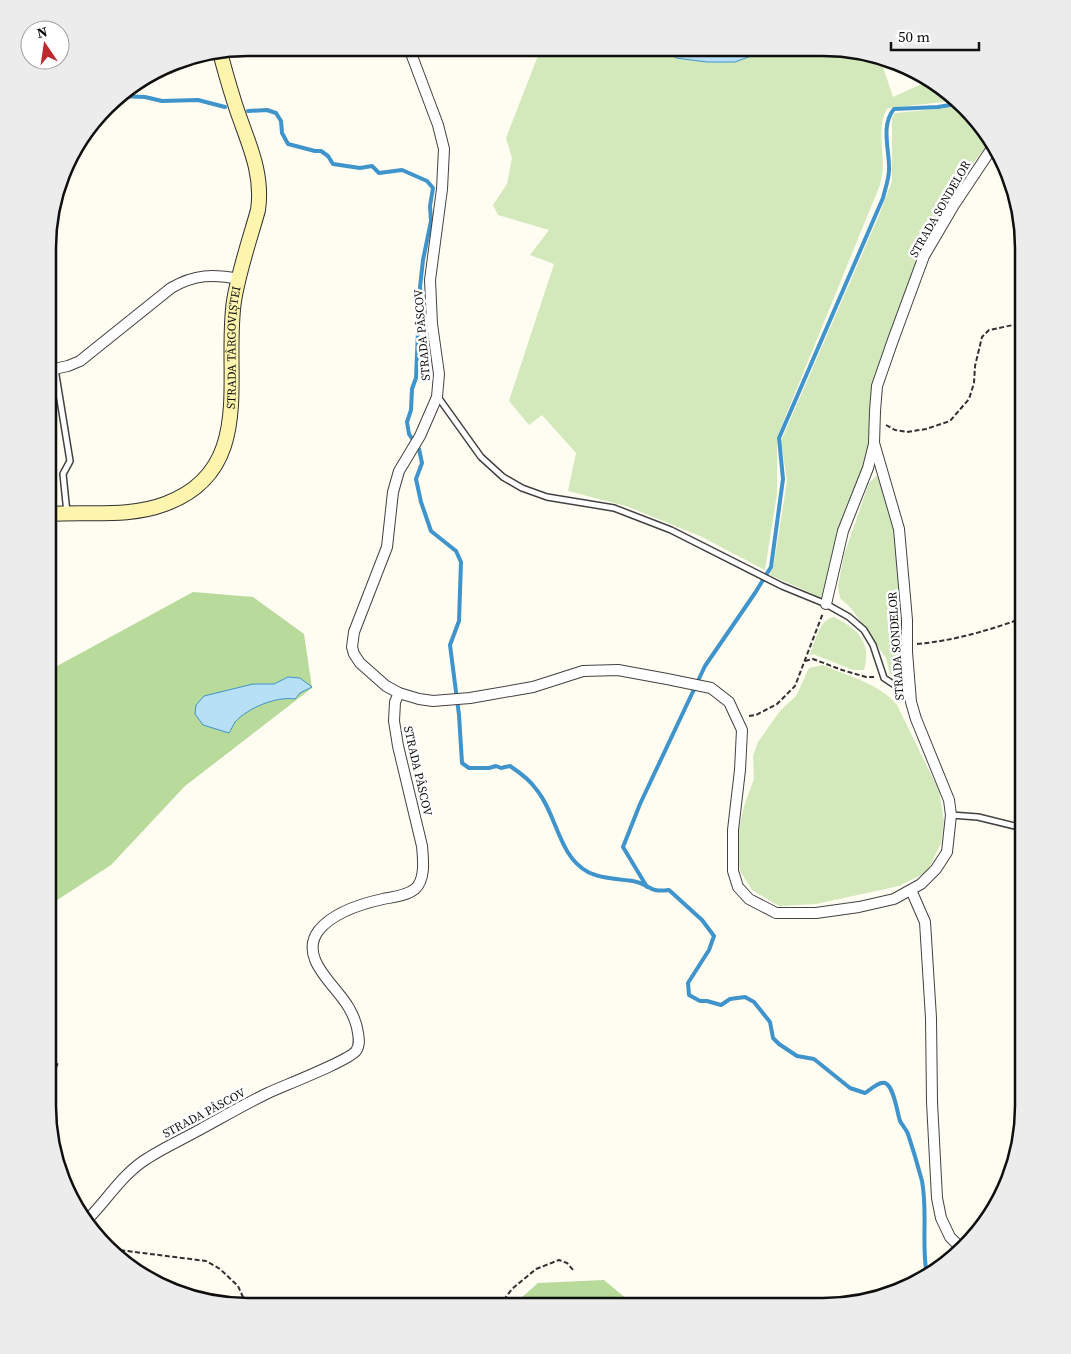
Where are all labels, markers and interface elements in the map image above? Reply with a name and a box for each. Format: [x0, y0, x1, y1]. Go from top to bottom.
north arrow [20, 20, 70, 70]
scale bar [891, 20, 978, 52]
text: N [35, 21, 49, 43]
text: 50 m [898, 26, 930, 47]
street label: STRADA SONDELOR [906, 158, 974, 260]
street label: STRADA TÂRGOVIȘTEI [223, 285, 245, 410]
street label: STRADA PÂSCOV [410, 289, 434, 381]
street label: STRADA SONDELOR [884, 591, 908, 701]
street label: STRADA PÂSCOV [400, 725, 436, 817]
street label: STRADA PÂSCOV [160, 1084, 248, 1142]

